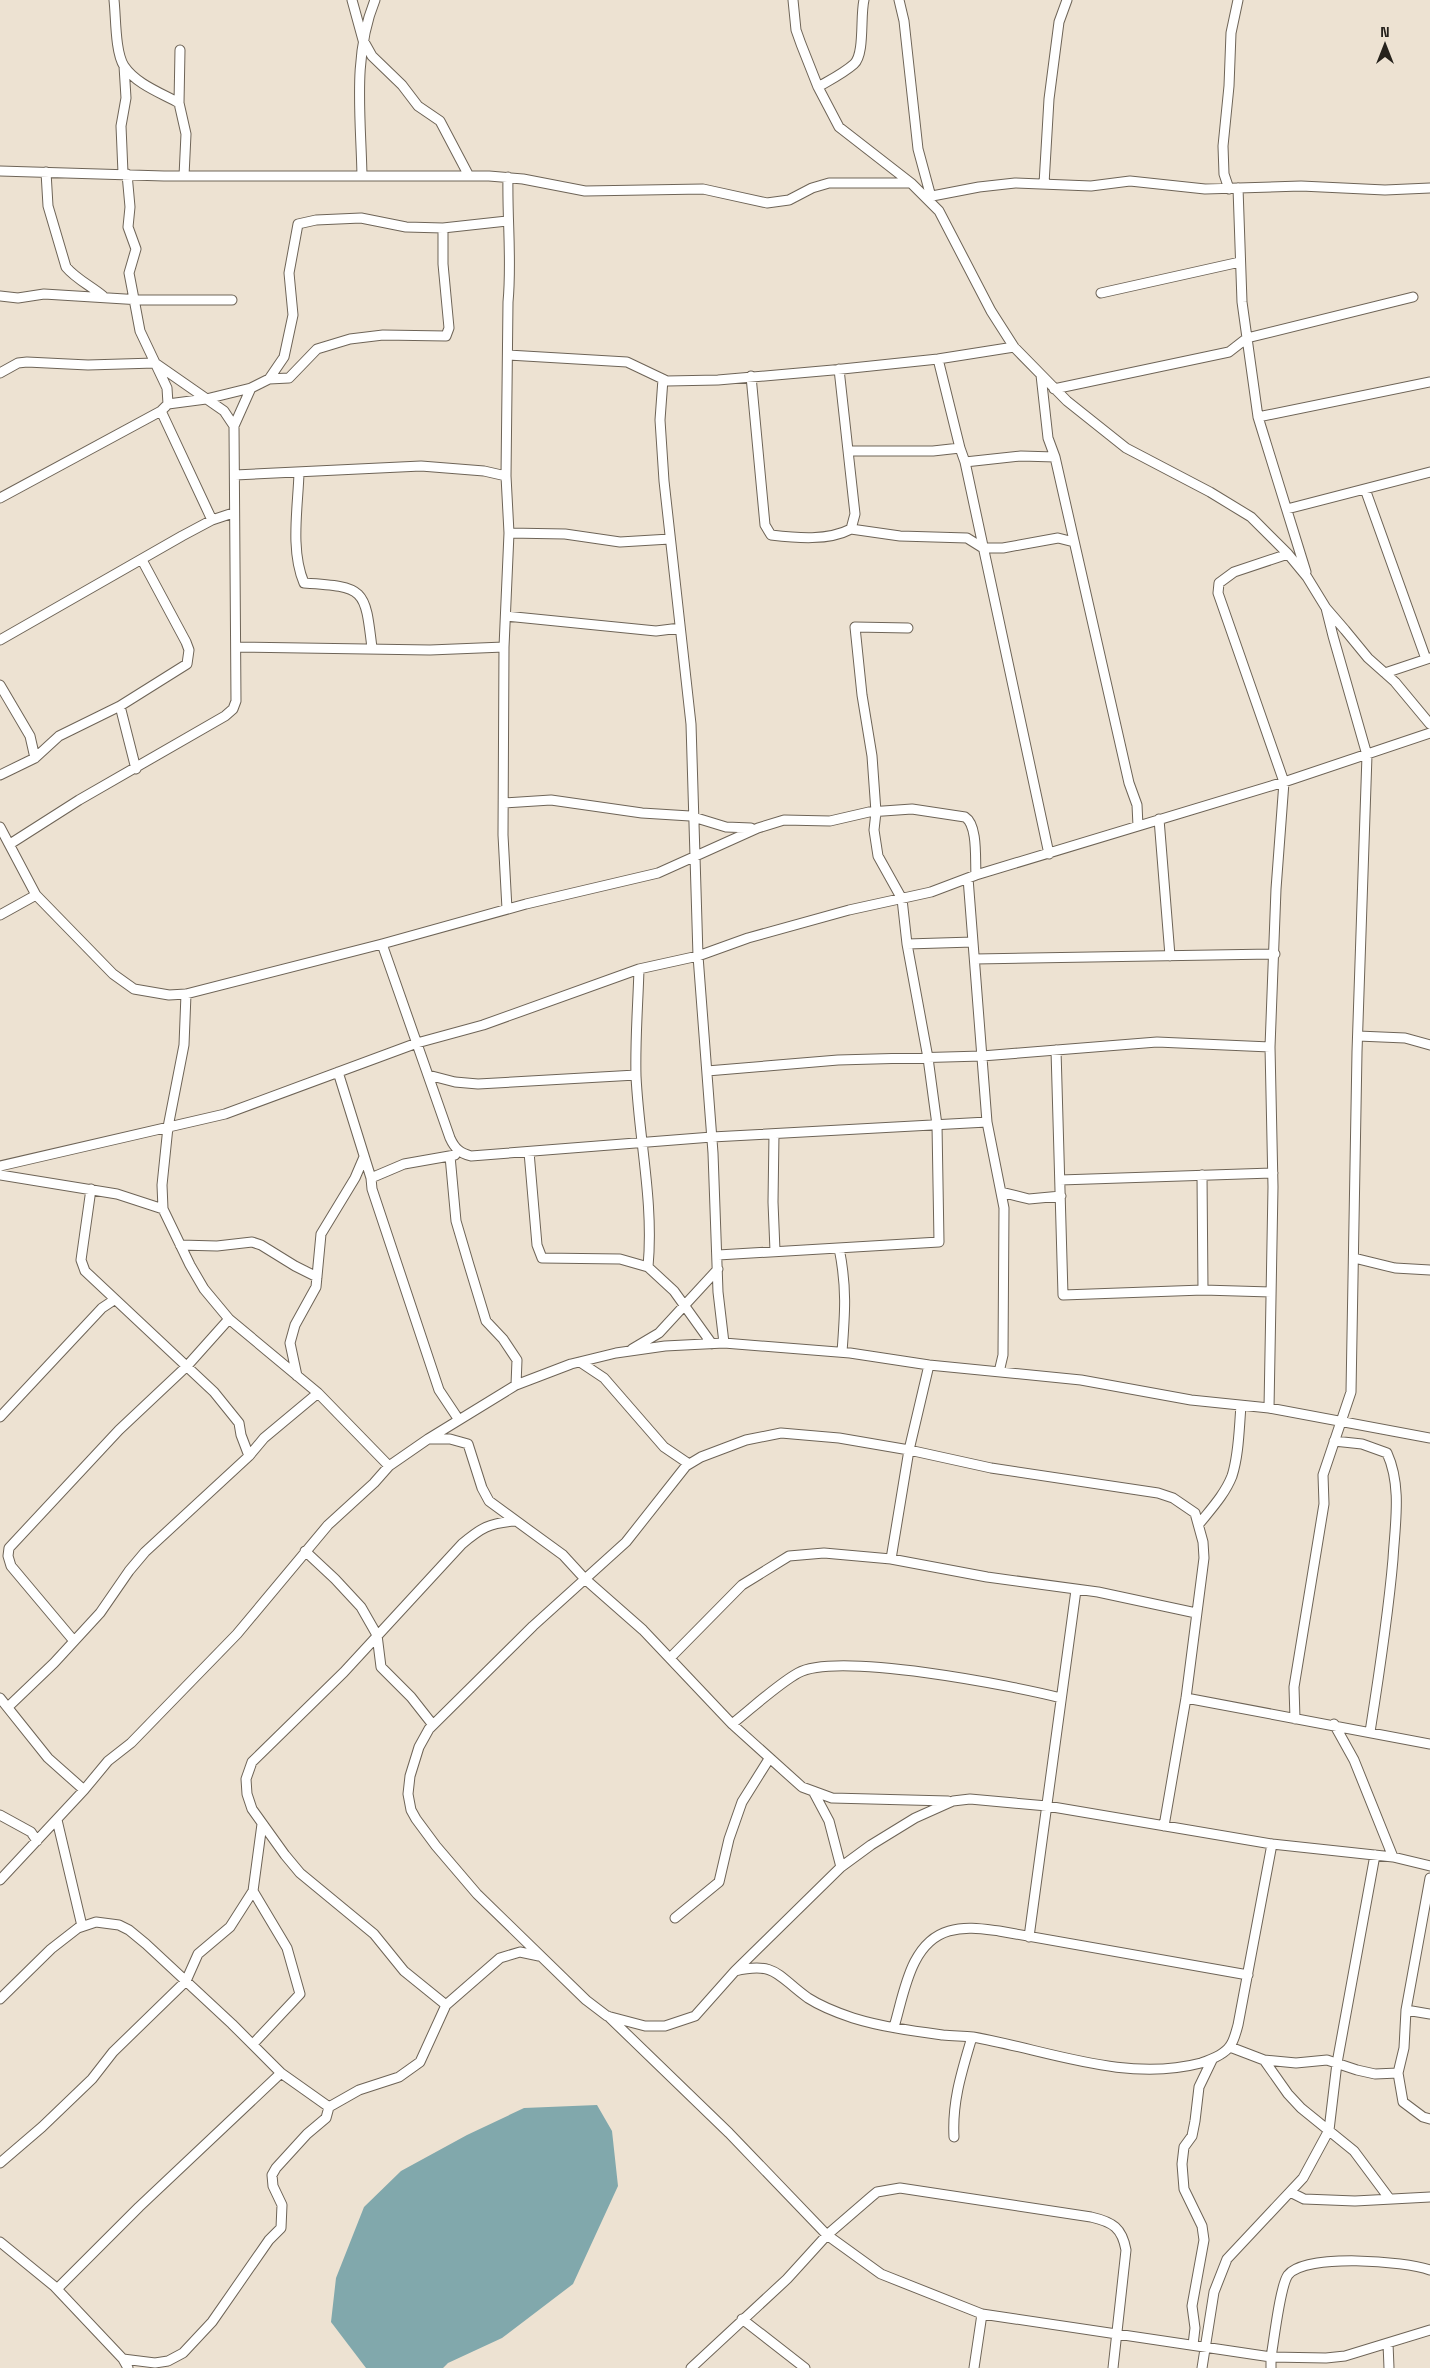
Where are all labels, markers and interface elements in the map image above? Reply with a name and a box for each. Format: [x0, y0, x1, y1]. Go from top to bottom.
north arrow [1360, 20, 1410, 70]
text: N [1380, 23, 1390, 41]

